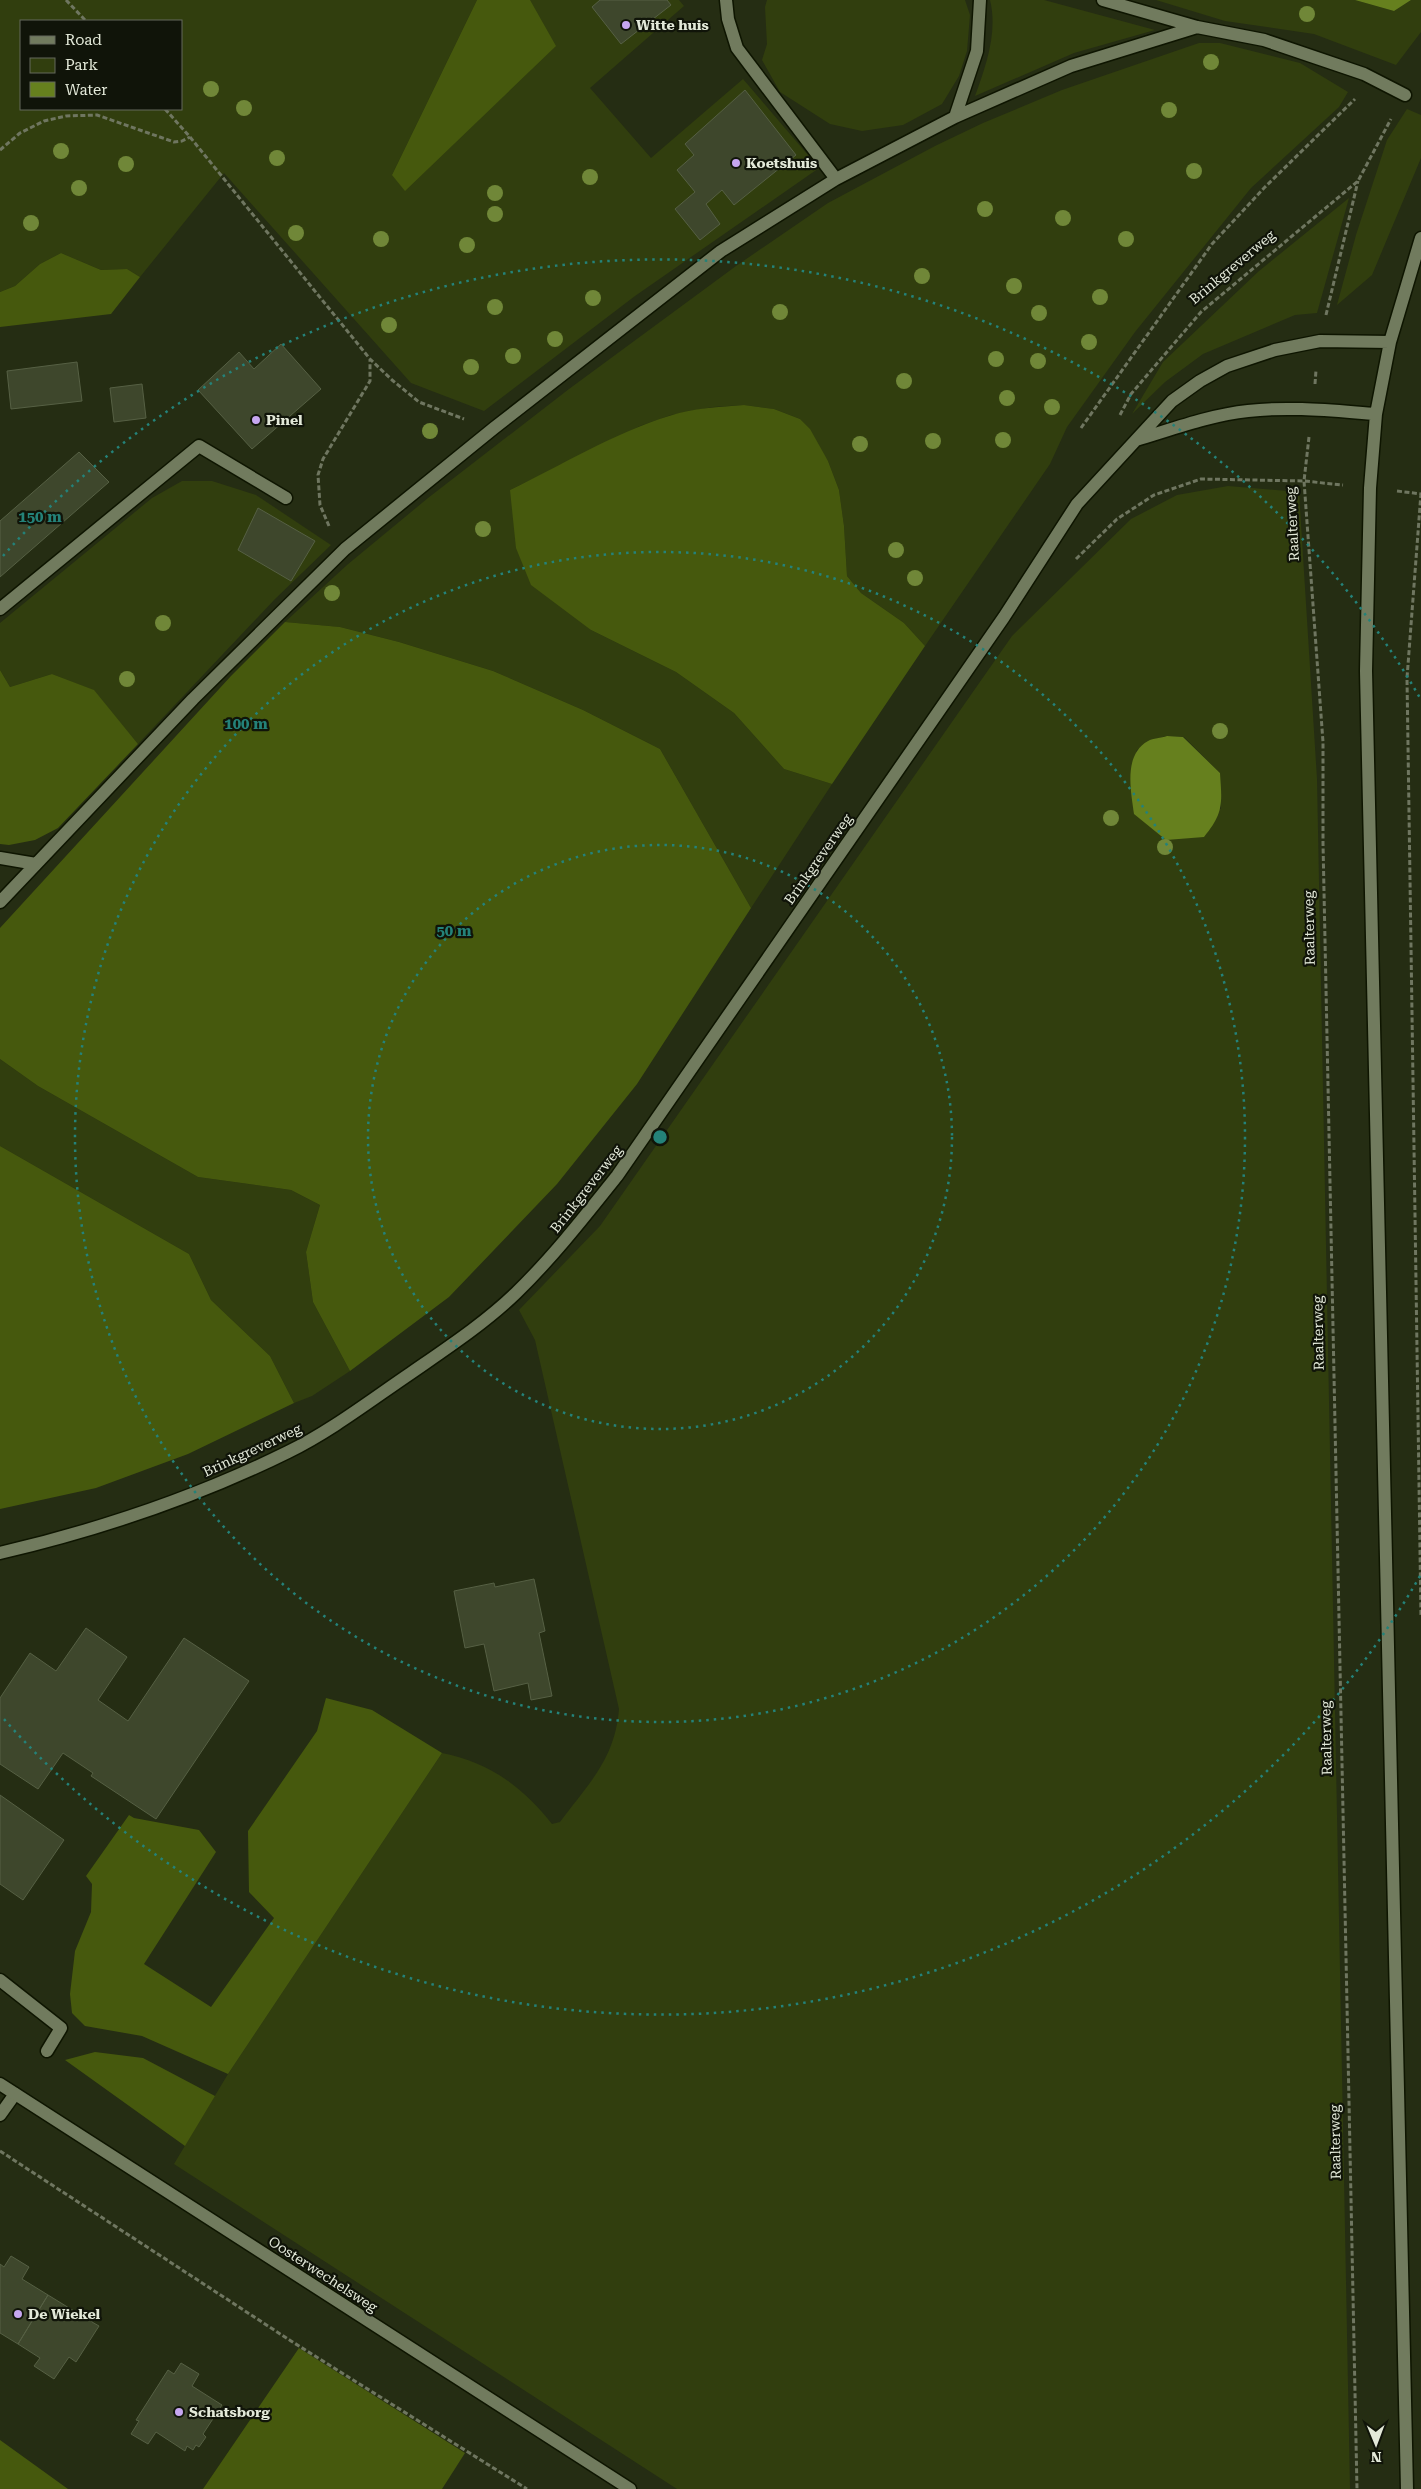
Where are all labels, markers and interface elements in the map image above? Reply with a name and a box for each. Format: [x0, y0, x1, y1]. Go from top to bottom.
place label: Witte huis [636, 17, 709, 33]
marker: Witte huis [620, 19, 632, 31]
legend [20, 20, 182, 110]
text: Road [65, 31, 102, 49]
text: Park [65, 56, 99, 74]
text: Water [65, 81, 107, 99]
place label: Koetshuis [746, 155, 817, 171]
marker: Koetshuis [730, 157, 742, 169]
street label: Brinkgreverweg [1186, 227, 1278, 307]
place label: Pinel [266, 412, 303, 428]
marker: Pinel [250, 414, 262, 426]
street label: Raalterweg [1282, 486, 1302, 562]
text: 150 m [18, 508, 62, 526]
text: 100 m [224, 715, 268, 733]
street label: Brinkgreverweg [781, 811, 855, 907]
street label: Raalterweg [1300, 891, 1318, 965]
text: 50 m [436, 922, 472, 940]
centre of rings [651, 1128, 669, 1146]
street label: Brinkgreverweg [547, 1142, 625, 1236]
street label: Raalterweg [1309, 1296, 1327, 1370]
street label: Brinkgreverweg [200, 1420, 304, 1480]
street label: Raalterweg [1317, 1701, 1335, 1775]
street label: Raalterweg [1326, 2105, 1344, 2179]
street label: Oosterwechelsweg [266, 2233, 380, 2315]
place label: De Wiekel [28, 2306, 101, 2322]
marker: De Wiekel [12, 2308, 24, 2320]
place label: Schatsborg [189, 2404, 270, 2420]
marker: Schatsborg [173, 2406, 185, 2418]
north arrow [1351, 2419, 1401, 2469]
text: N [1370, 2449, 1382, 2465]

